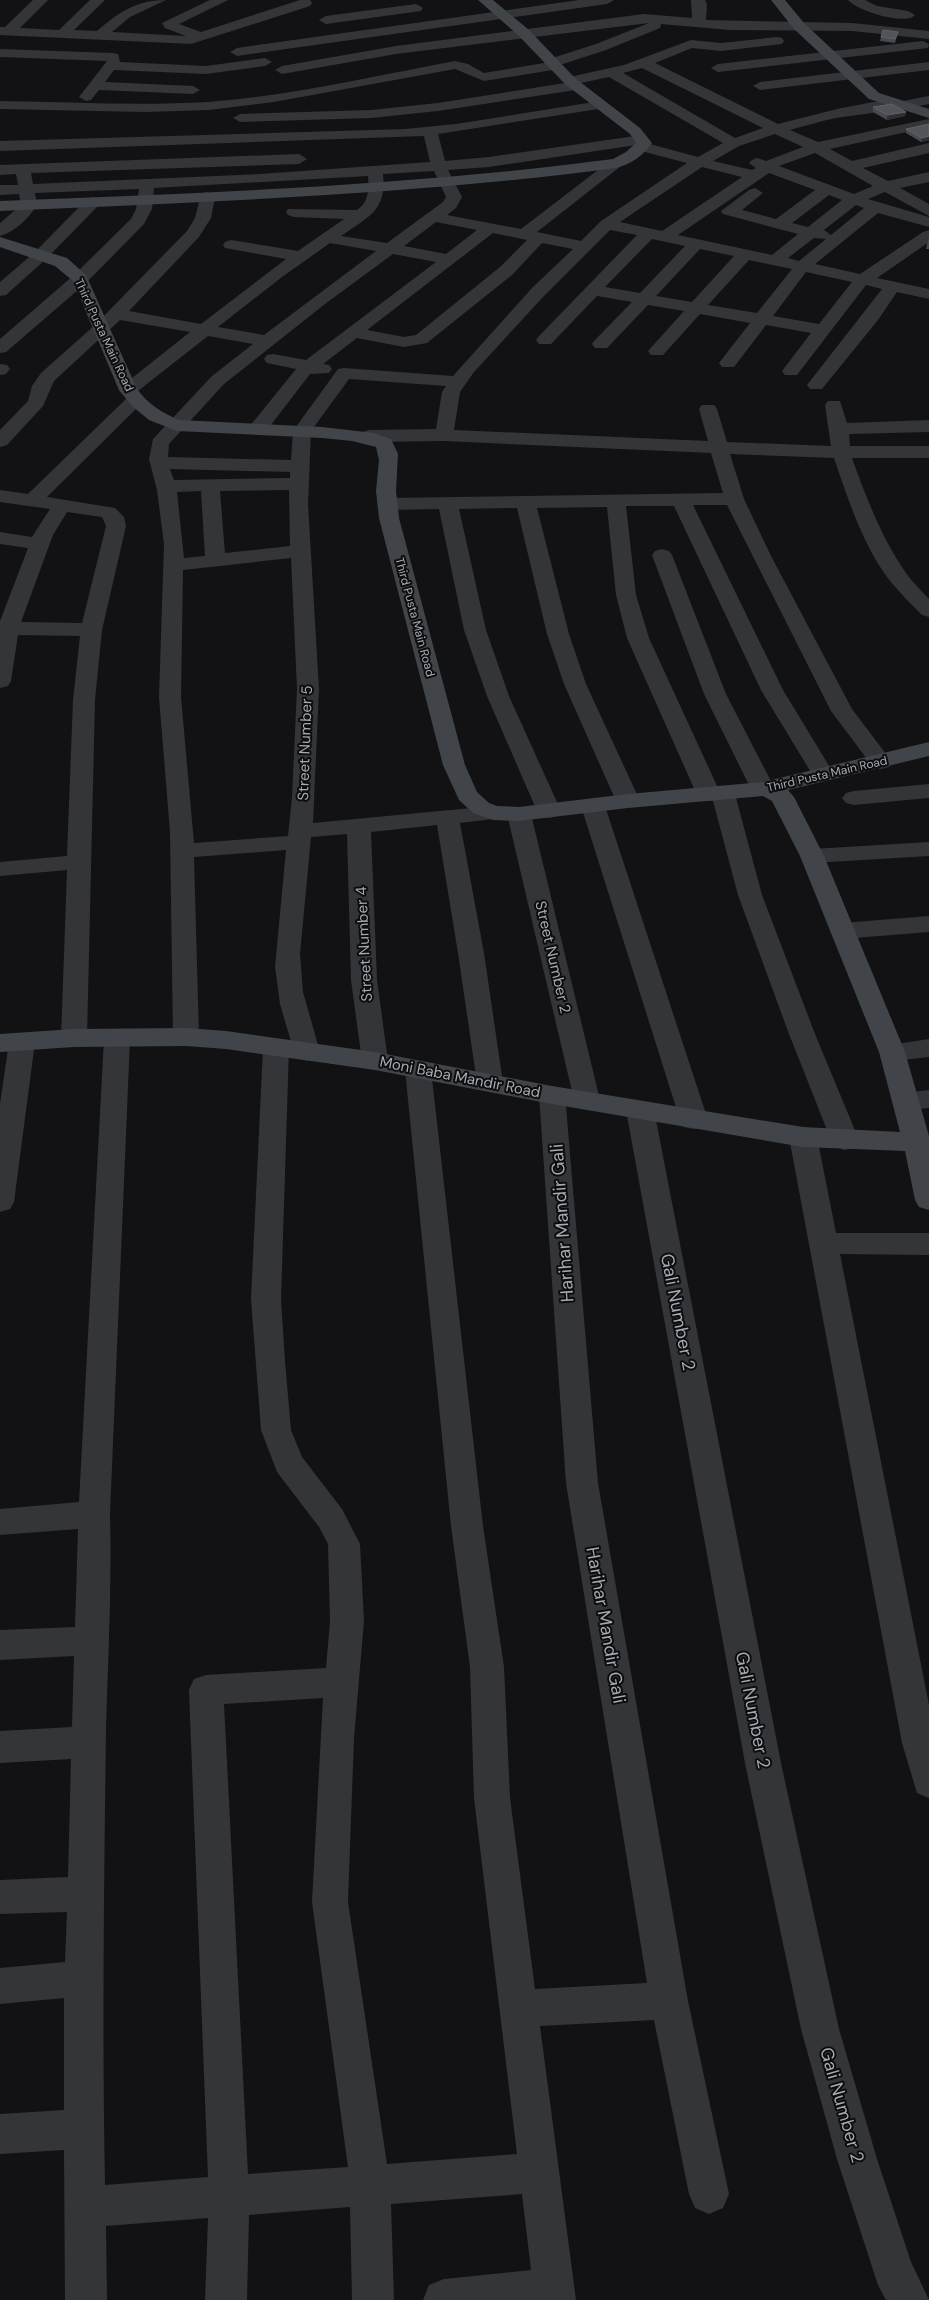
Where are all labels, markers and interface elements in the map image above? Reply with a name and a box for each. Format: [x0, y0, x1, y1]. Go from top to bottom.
street label: Third Pusta Main Road [71, 276, 137, 394]
street label: Third Pusta Main Road [391, 556, 439, 678]
street label: Street Number 5 [293, 685, 317, 801]
street label: Third Pusta Main Road [765, 752, 889, 796]
street label: Street Number 4 [351, 886, 377, 1002]
street label: Street Number 2 [530, 899, 576, 1015]
street label: Moni Baba Mandir Road [378, 1052, 542, 1102]
street label: Harihar Mandir Gali [544, 1143, 580, 1303]
street label: Gali Number 2 [655, 1251, 701, 1373]
street label: Harihar Mandir Gali [580, 1545, 632, 1705]
street label: Gali Number 2 [730, 1649, 776, 1771]
street label: Gali Number 2 [814, 2045, 870, 2165]

